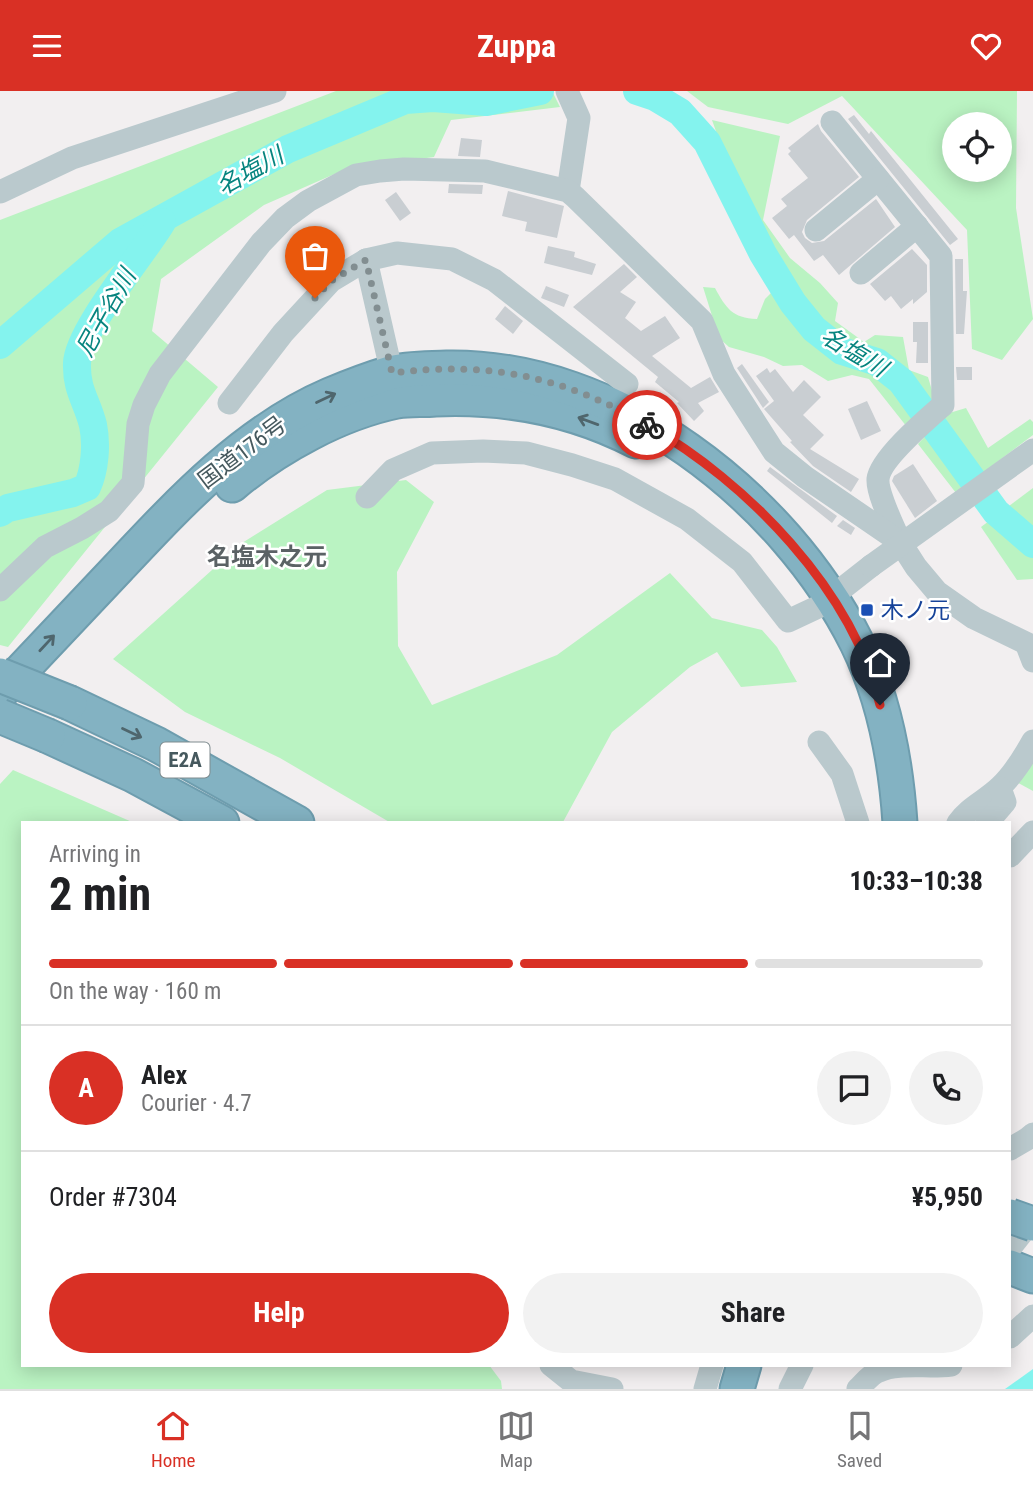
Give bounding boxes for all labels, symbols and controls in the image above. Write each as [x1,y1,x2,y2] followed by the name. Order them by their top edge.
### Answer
[28,27,66,65] icon: menu
[477,27,556,65] text: Zuppa
[967,27,1005,65] icon: heart
[942,112,1012,182] map controls
[942,112,1012,182] button: locate
[212,140,291,201] water label: 名塩川
[285,226,345,298] pin
[296,237,334,275] icon: bag
[70,262,143,362] water label: 尼子谷川
[816,321,895,384] water label: 名塩川
[315,390,336,404] one-way arrow
[612,390,682,460] courier
[628,406,666,444] icon: bike
[193,411,292,494] street label: 国道176号
[578,414,600,426] one-way arrow
[207,543,327,571] district label: 名塩木之元
[881,597,950,624] place label: 木ノ元
[859,602,875,618] marker: 木ノ元
[850,633,910,705] pin
[38,635,55,652] one-way arrow
[861,644,899,682] icon: home
[121,726,142,740] one-way arrow
[160,743,210,777] road number: E2A
[49,841,141,868] text: Arriving in
[849,866,983,896] text: 10:33–10:38
[49,867,151,921] text: 2 min
[49,978,221,1005] text: On the way · 160 m
[817,1051,891,1125] button: chat
[909,1051,983,1125] button: phone
[141,1060,187,1090] text: Alex
[78,1073,94,1103] text: A
[141,1090,252,1117] text: Courier · 4.7
[49,1182,177,1212] text: Order #7304
[912,1182,983,1212] text: ¥5,950
[49,1273,509,1353] button: Help
[523,1273,983,1353] button: Share
[151,1407,195,1472] tab: Home
[497,1407,535,1472] tab: Map
[837,1407,882,1472] tab: Saved

